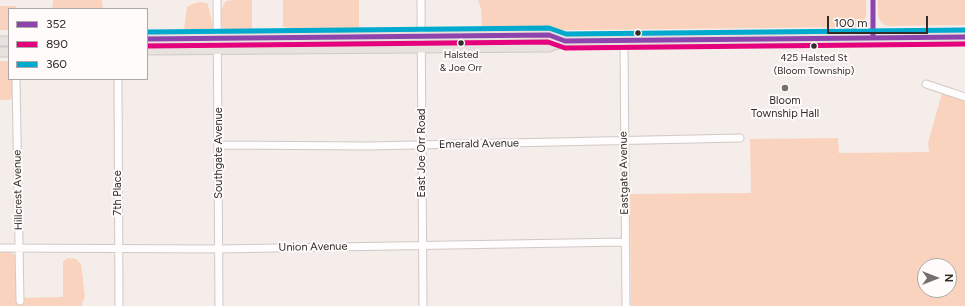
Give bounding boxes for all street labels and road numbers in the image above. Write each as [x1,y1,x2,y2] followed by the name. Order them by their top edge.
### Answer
[212,107,226,199] street label: Southgate Avenue
[415,109,429,197] street label: East Joe Orr Road
[617,131,631,215] street label: Eastgate Avenue
[439,137,519,151] street label: Emerald Avenue
[11,150,25,230] street label: Hillcrest Avenue
[111,170,125,216] street label: 7th Place
[278,240,348,254] street label: Union Avenue

